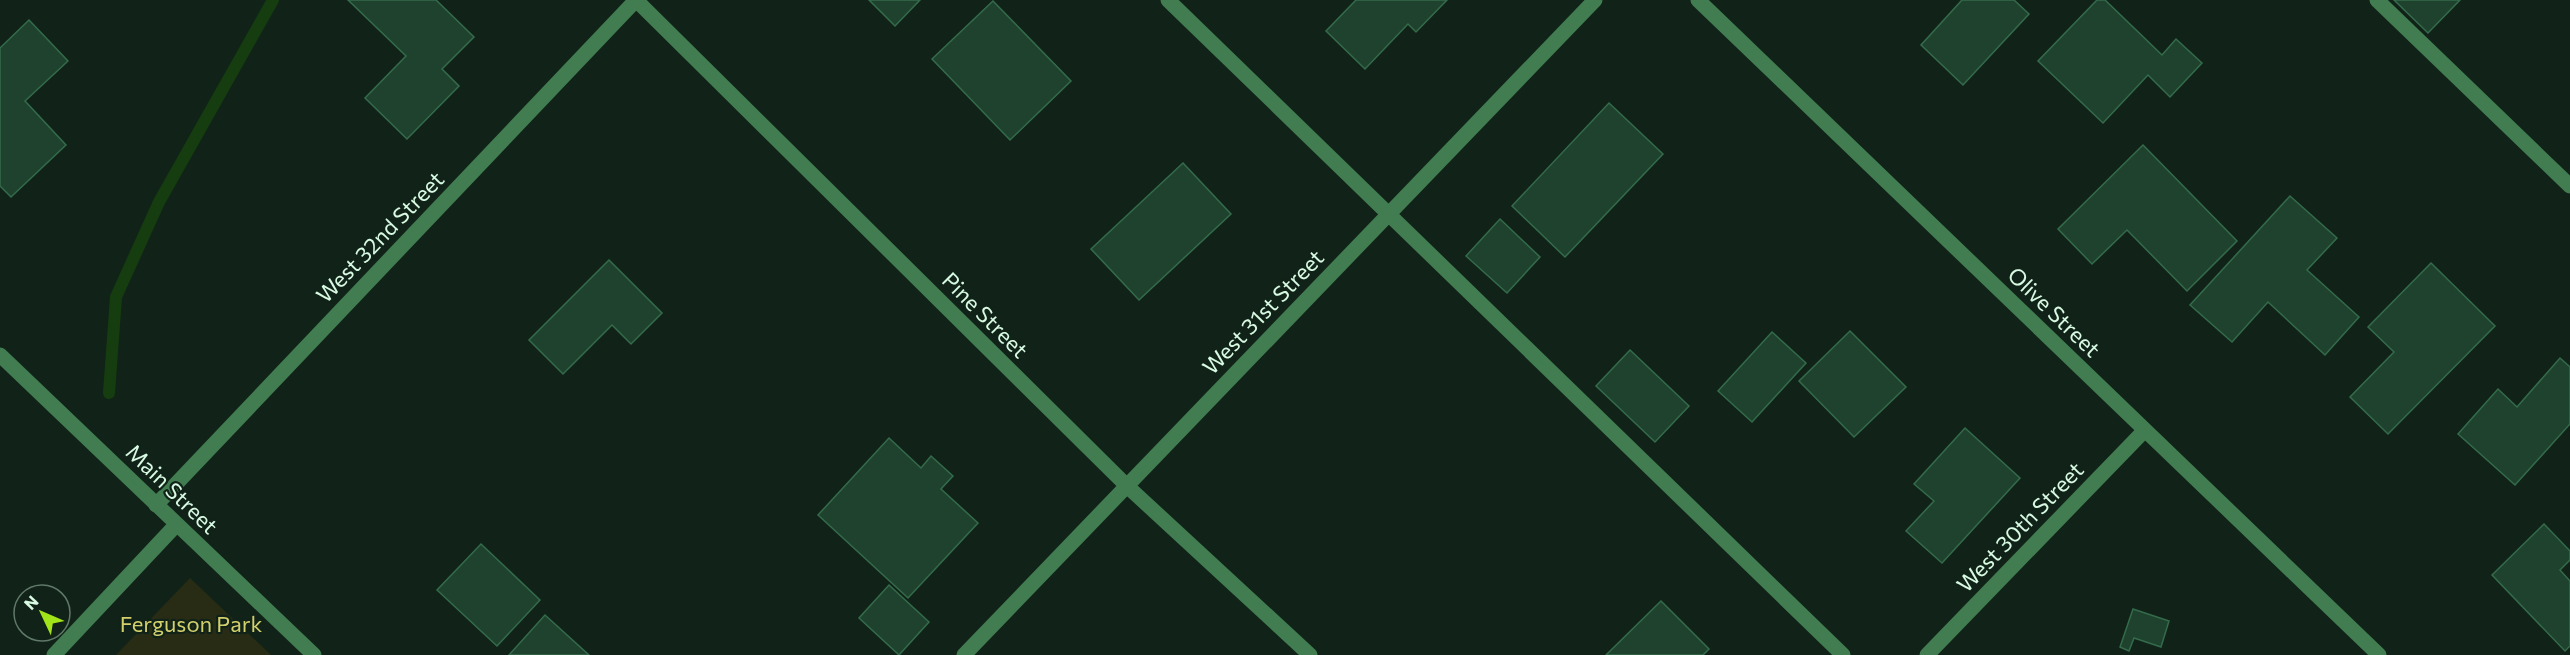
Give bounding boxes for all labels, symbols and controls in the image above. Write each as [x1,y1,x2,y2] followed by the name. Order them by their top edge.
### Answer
[310,165,449,308] street label: West 32nd Street
[1196,244,1329,380] street label: West 31st Street
[2002,261,2106,362] street label: Olive Street
[937,266,1034,363] street label: Pine Street
[121,438,224,539] street label: Main Street
[1951,456,2089,597] street label: West 30th Street
[12,583,72,643] north arrow
[20,591,42,613] text: N
[120,610,262,637] park label: Ferguson Park

